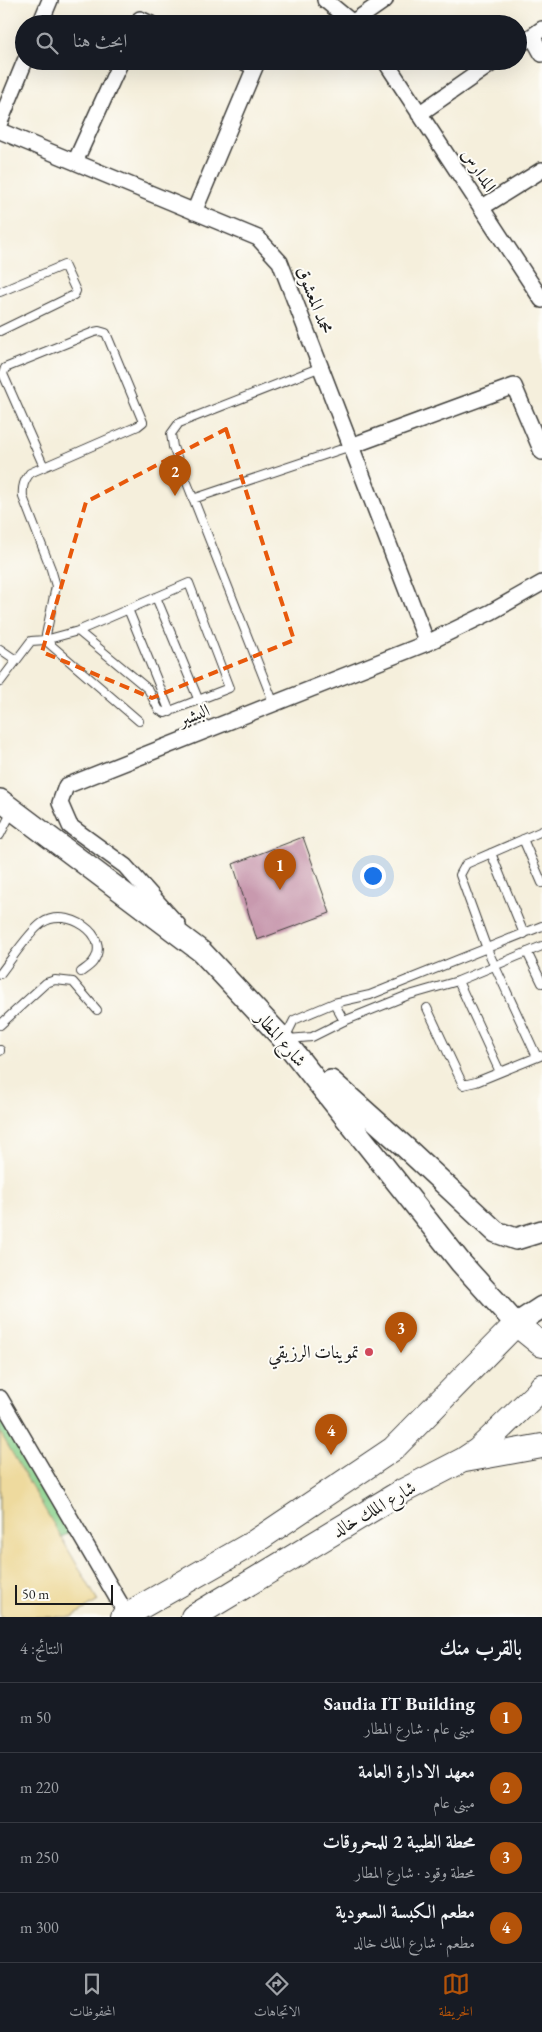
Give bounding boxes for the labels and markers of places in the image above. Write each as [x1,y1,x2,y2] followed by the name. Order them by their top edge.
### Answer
[159,455,191,496] pin: 2
[264,849,296,890] pin: 1
[385,1312,417,1353] pin: 3
[269,1340,359,1370] place label: تموينات الرزيقي
[363,1346,375,1358] marker: تموينات الرزيقي
[315,1414,347,1455] pin: 4

